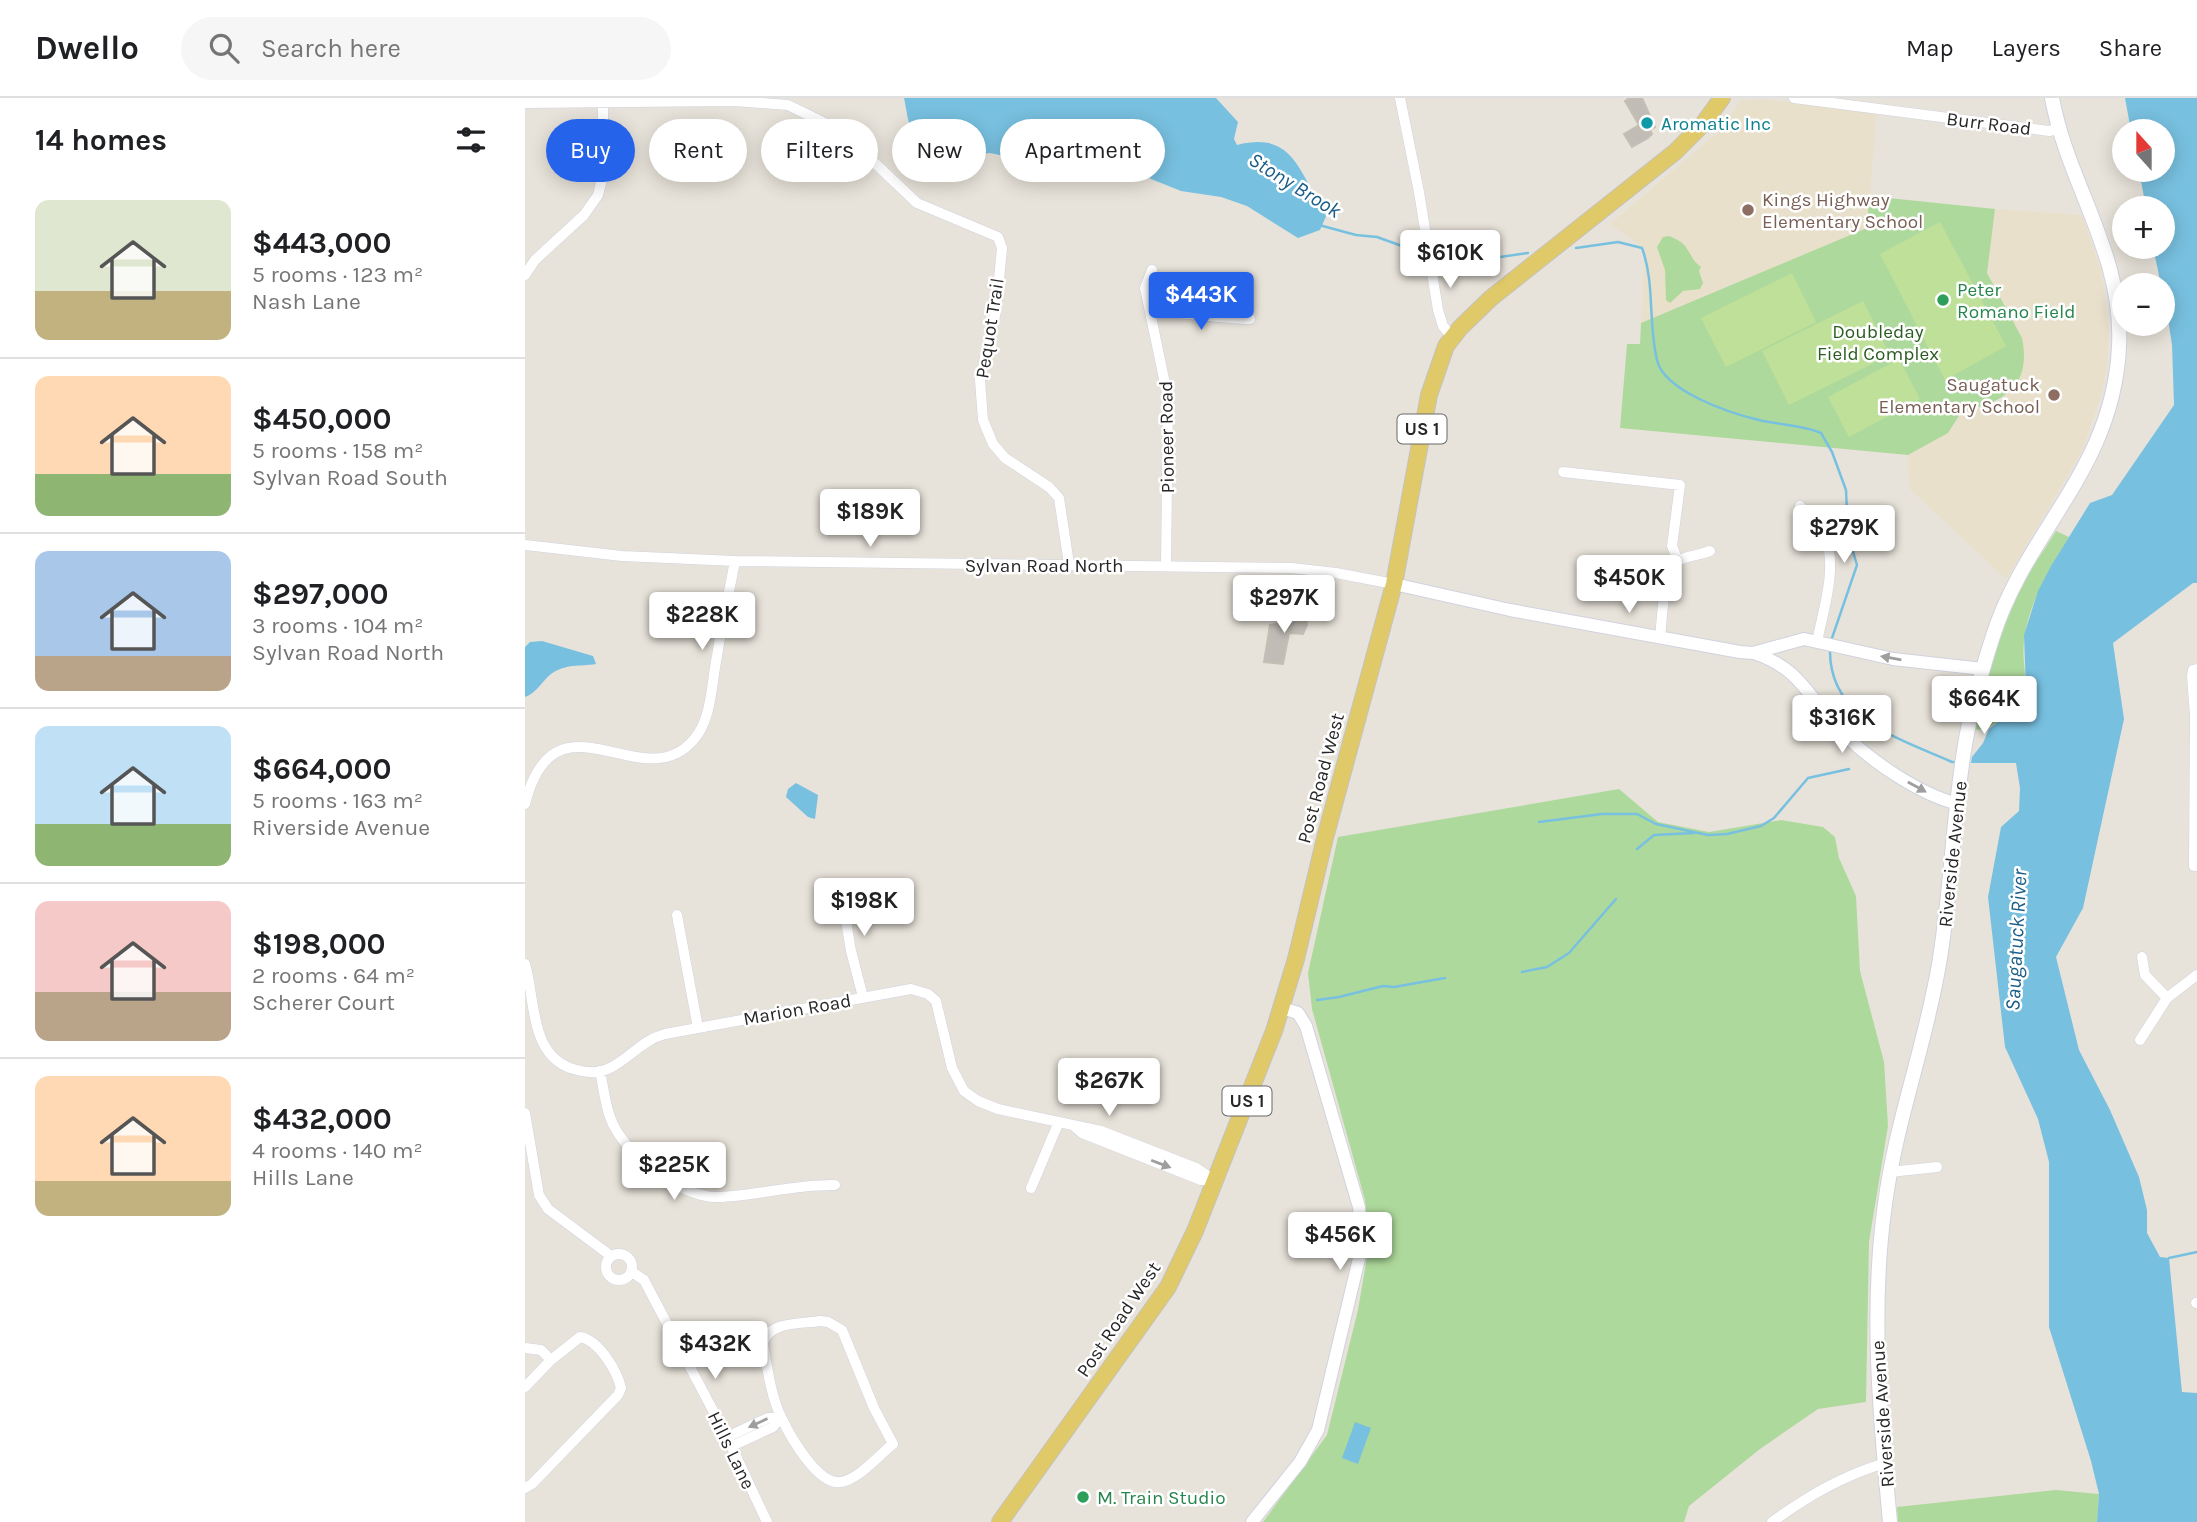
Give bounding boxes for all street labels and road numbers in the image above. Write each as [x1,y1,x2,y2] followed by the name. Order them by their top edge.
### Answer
[1945,108,2033,140] street label: Burr Road
[971,276,1009,380] street label: Pequot Trail
[1155,380,1179,494] street label: Pioneer Road
[1397,414,1447,444] road number: US 1
[965,555,1123,577] street label: Sylvan Road North
[1293,711,1349,846] street label: Post Road West
[1934,780,1972,928] street label: Riverside Avenue
[741,990,853,1030] street label: Marion Road
[1223,1086,1271,1116] road number: US 1
[1072,1258,1165,1381] street label: Post Road West
[1867,1340,1899,1488] street label: Riverside Avenue
[703,1408,759,1493] street label: Hills Lane

